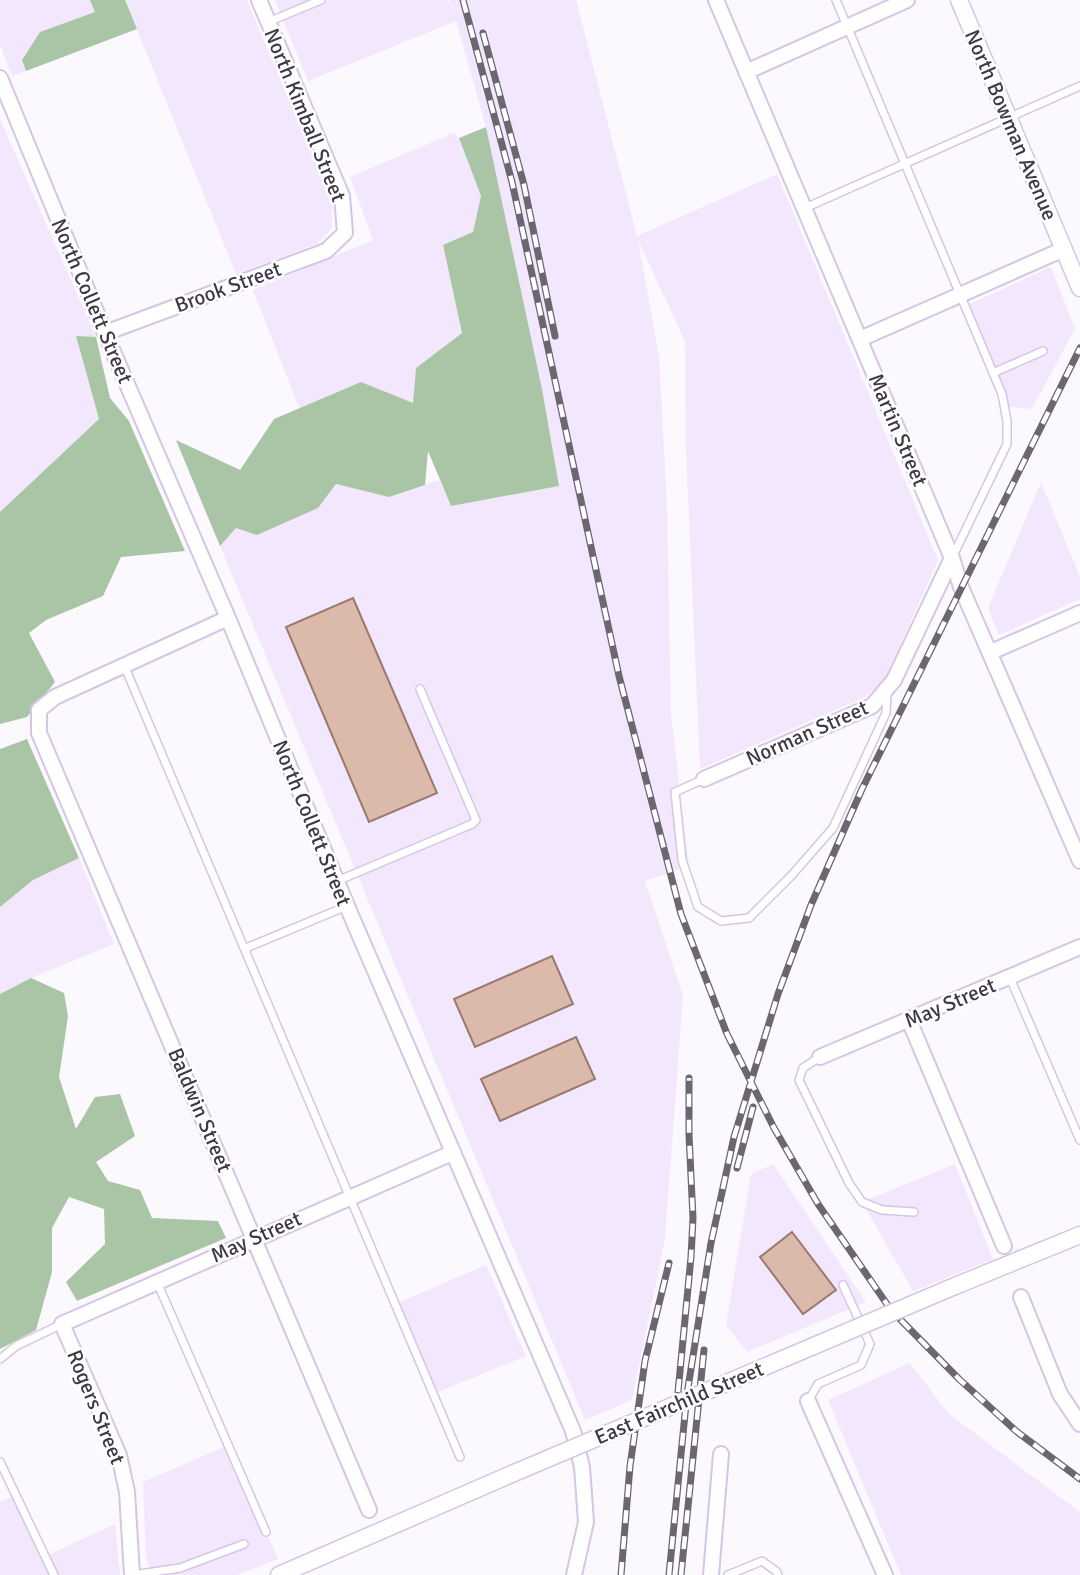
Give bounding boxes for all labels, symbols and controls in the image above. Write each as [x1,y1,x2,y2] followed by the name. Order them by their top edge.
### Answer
[258,24,352,206] street label: North Kimball Street
[959,26,1063,224] street label: North Bowman Avenue
[46,215,138,387] street label: North Collett Street
[171,256,285,318] street label: Brook Street
[863,370,933,490] street label: Martin Street
[742,694,872,772] street label: Norman Street
[267,736,357,910] street label: North Collett Street
[901,972,999,1034] street label: May Street
[162,1044,238,1176] street label: Baldwin Street
[207,1205,305,1269] street label: May Street
[61,1346,131,1468] street label: Rogers Street
[591,1356,767,1450] street label: East Fairchild Street

